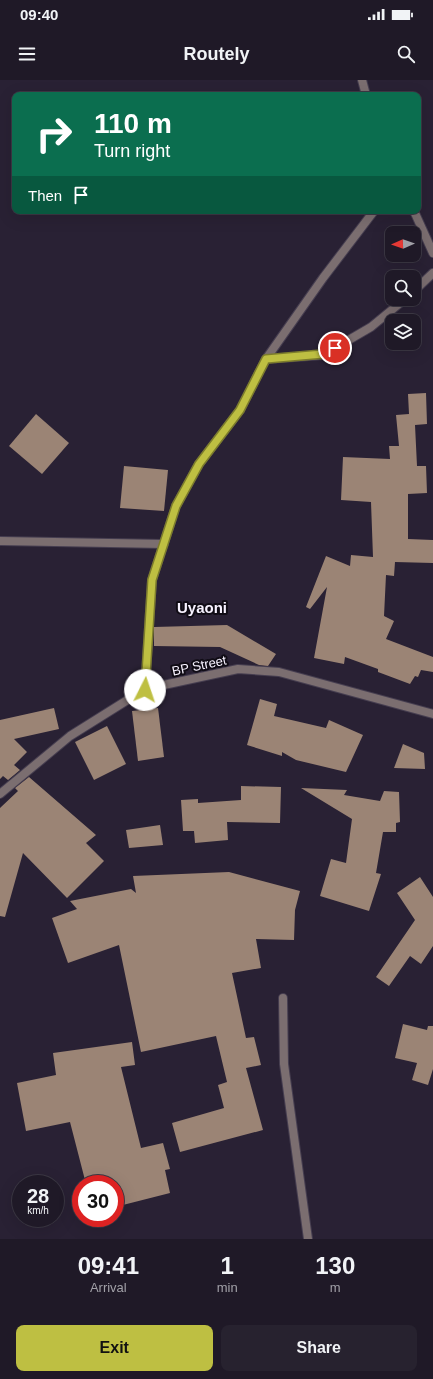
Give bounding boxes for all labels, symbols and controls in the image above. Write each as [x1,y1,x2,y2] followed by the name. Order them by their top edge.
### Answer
[20,6,58,23] text: 09:40
[16,43,38,65] icon: menu
[395,43,417,65] icon: search
[183,44,250,64] text: Routely
[28,108,80,160] icon: right
[94,108,172,139] text: 110 m
[94,141,170,161] text: Turn right
[70,184,92,206] icon: arrive
[28,187,62,204] text: Then
[385,226,421,262] north arrow
[385,226,421,350] map controls
[385,270,421,306] button: search
[385,314,421,350] button: layers
[318,331,352,365] pin
[324,337,346,359] icon: arrive
[177,599,227,616] district label: Uyaoni
[170,652,228,679] street label: BP Street
[124,669,166,711] position arrow
[72,1175,124,1227] speed limit sign: 30
[27,1185,49,1207] text: 28
[27,1205,49,1216] text: km/h
[78,1252,139,1279] text: 09:41
[220,1252,234,1279] text: 1
[315,1252,355,1279] text: 130
[90,1280,127,1295] text: Arrival
[217,1280,238,1295] text: min
[330,1280,341,1295] text: m
[16,1325,213,1371] button: Exit
[221,1325,417,1371] button: Share

